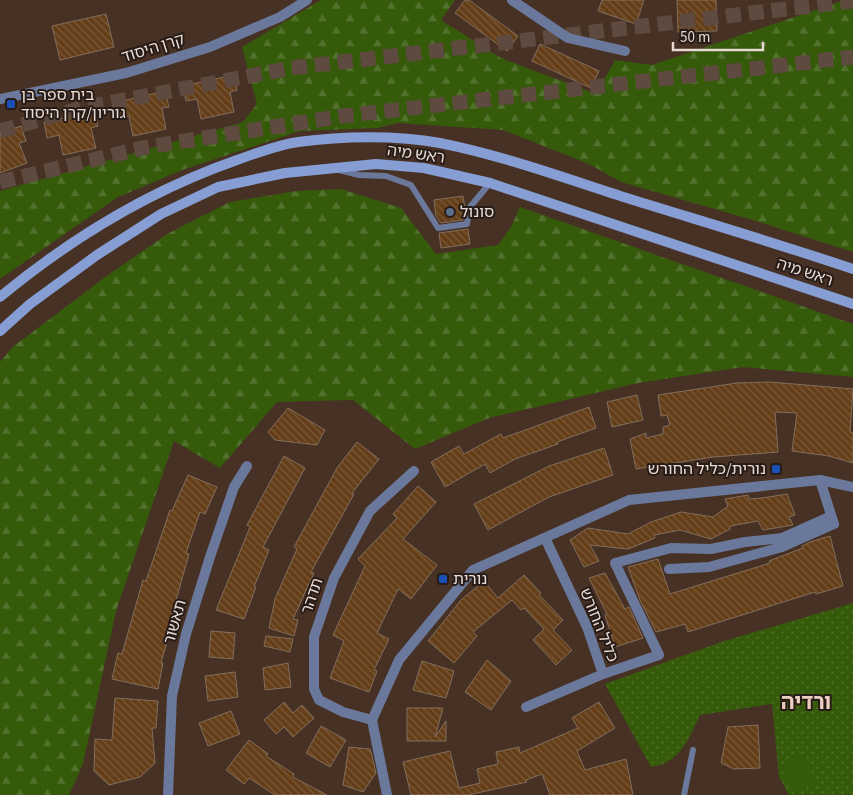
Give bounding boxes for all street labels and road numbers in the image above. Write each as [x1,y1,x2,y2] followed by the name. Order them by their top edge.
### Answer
[119,28,187,68] street label: קרן היסוד
[386,139,446,169] street label: ראש מיה
[774,253,836,291] street label: ראש מיה
[296,575,328,617] street label: תדהר
[574,585,624,665] street label: כליל החורש
[158,597,192,647] street label: תאשור

